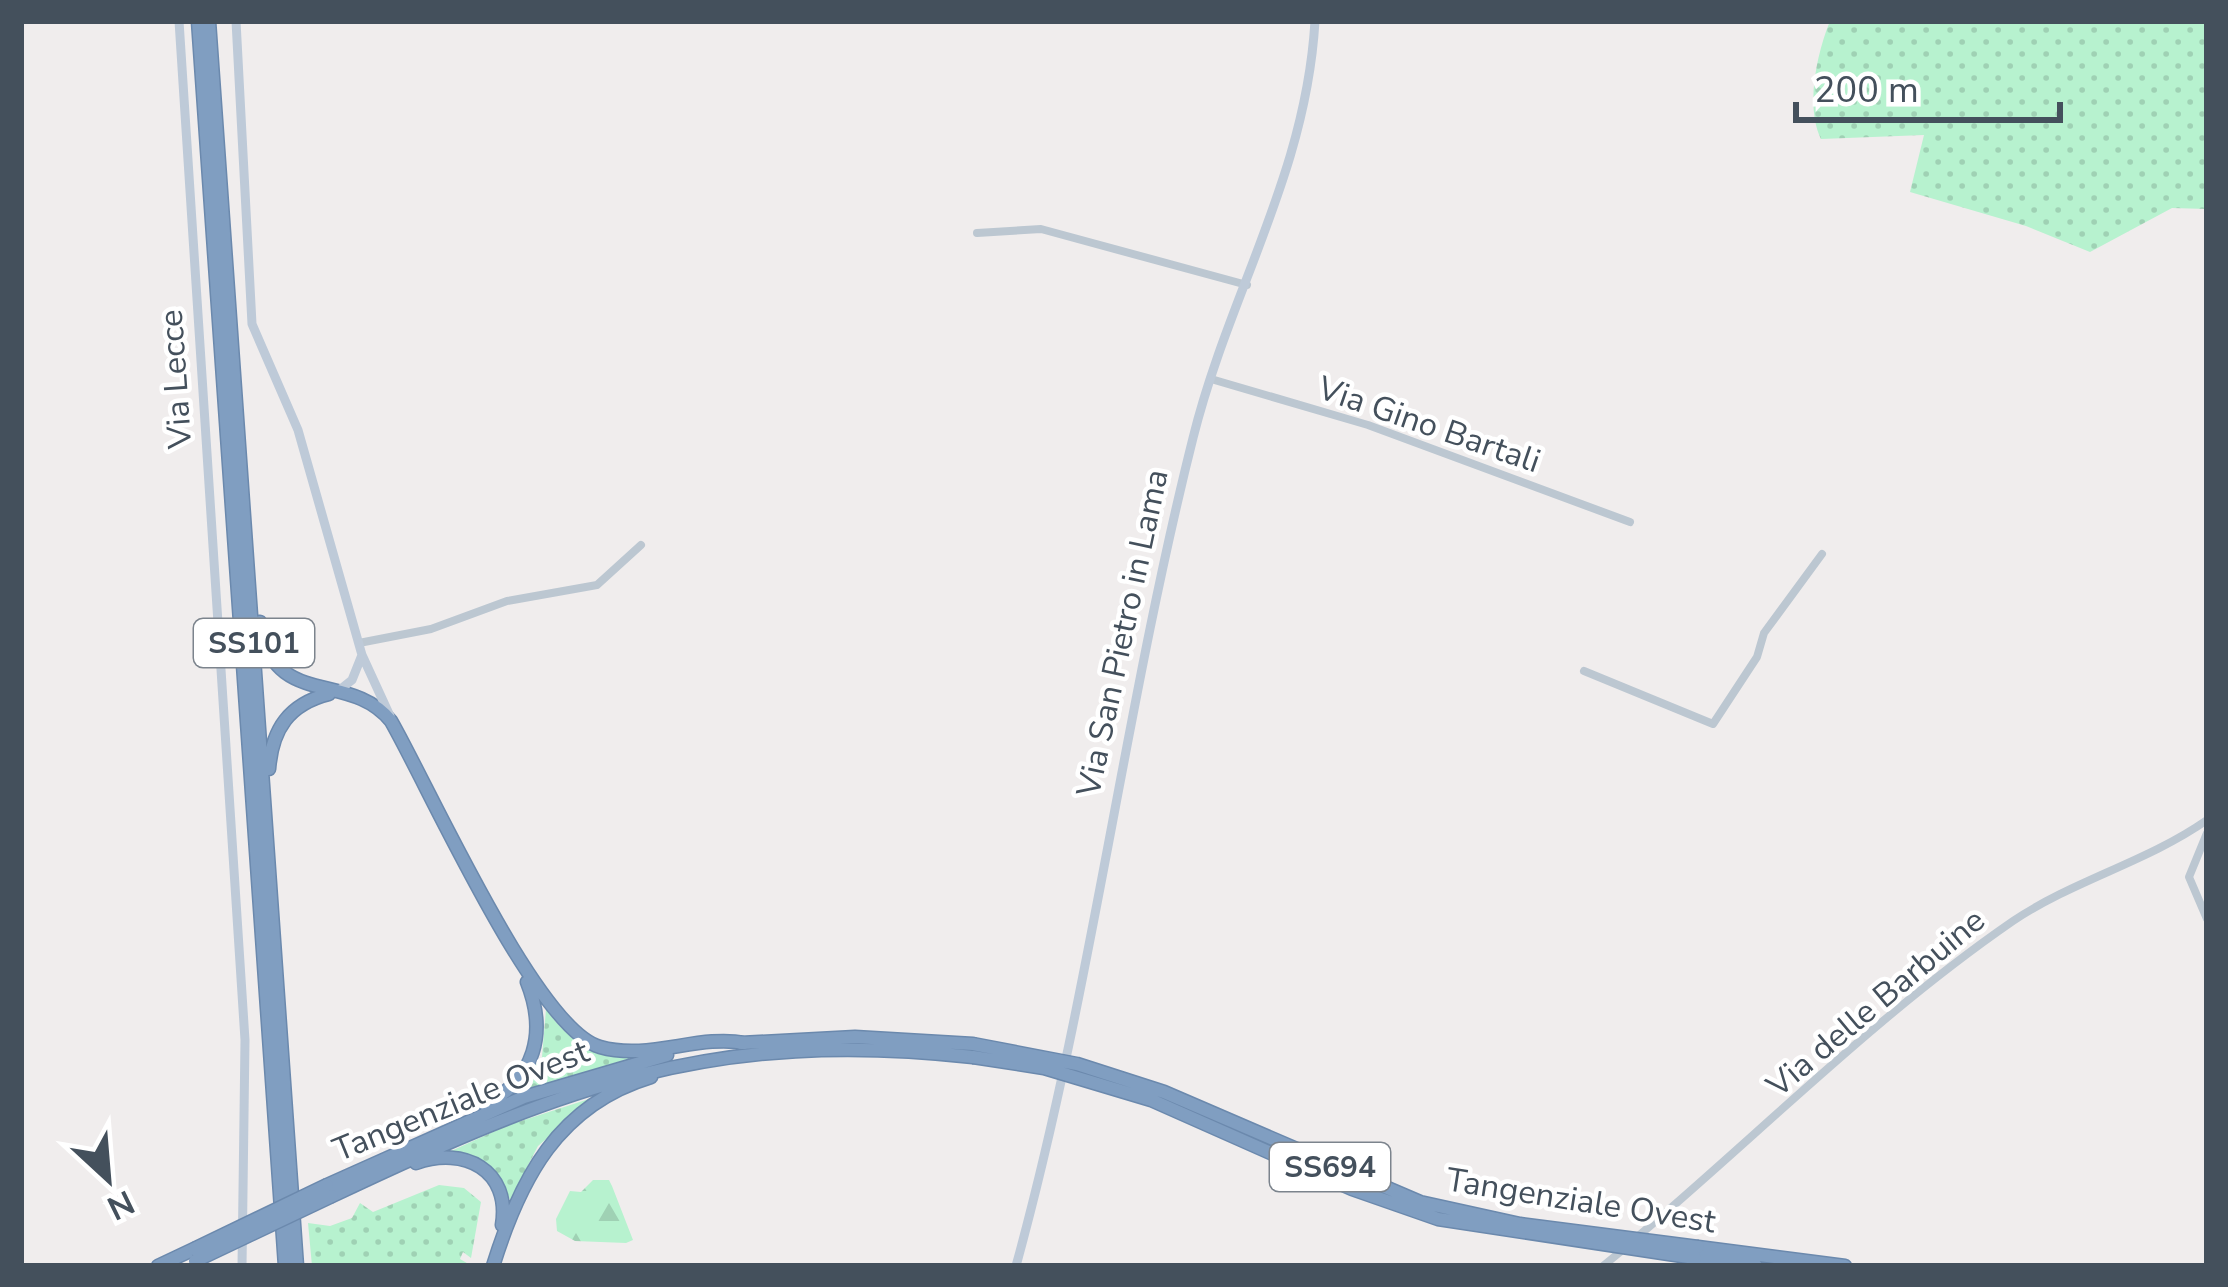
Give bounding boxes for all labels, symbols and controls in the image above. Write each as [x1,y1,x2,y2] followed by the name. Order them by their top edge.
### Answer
[1796,48,2060,122] scale bar
[1814,66,1919,115] text: 200 m
[149,308,203,451] street label: Via Lecce
[1311,366,1546,484] street label: Via Gino Bartali
[1066,465,1180,802] street label: Via San Pietro in Lama
[194,619,314,667] road number: SS101
[1757,898,1995,1108] street label: Via delle Barbuine
[326,1029,596,1173] street label: Tangenziale Ovest
[48,1119,168,1239] north arrow
[1270,1143,1390,1191] road number: SS694
[1443,1157,1719,1245] street label: Tangenziale Ovest
[100,1179,141,1230] text: N

